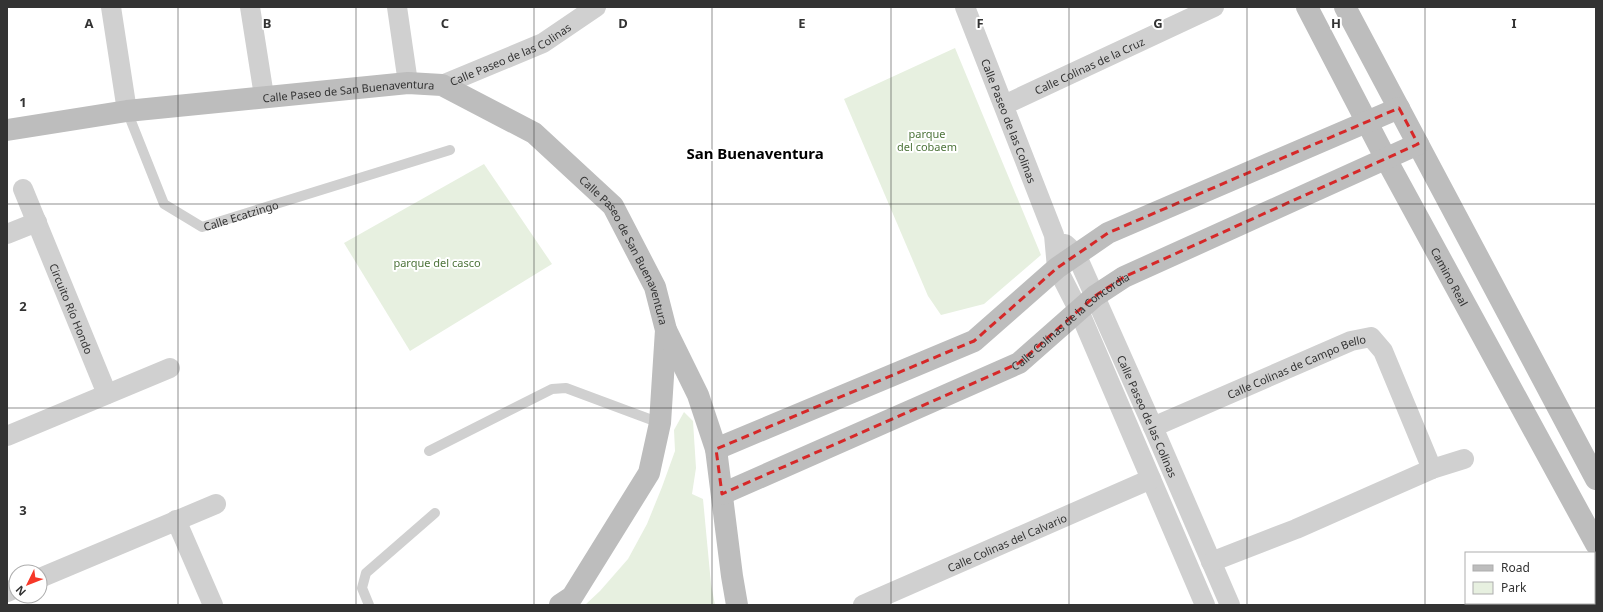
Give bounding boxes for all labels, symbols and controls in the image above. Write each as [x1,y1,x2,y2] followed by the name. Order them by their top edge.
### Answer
[85,14,94,32] text: A
[263,14,271,32] text: B
[441,14,449,32] text: C
[618,14,628,32] text: D
[798,14,806,32] text: E
[976,14,984,32] text: F
[1153,14,1163,32] text: G
[1331,14,1341,32] text: H
[1511,14,1517,32] text: I
[447,19,574,89] street label: Calle Paseo de las Colinas
[1032,33,1147,97] street label: Calle Colinas de la Cruz
[978,56,1040,185] street label: Calle Paseo de las Colinas
[262,75,435,105] street label: Calle Paseo de San Buenaventura
[19,93,27,111] text: 1
[897,126,957,154] park label: parque del cobaem
[686,143,824,163] district label: San Buenaventura
[577,172,672,326] street label: Calle Paseo de San Buenaventura
[201,196,280,234] street label: Calle Ecatzingo
[1428,244,1472,308] street label: Camino Real
[393,255,481,270] park label: parque del casco
[47,261,97,356] street label: Circuito Río Hondo
[1009,268,1131,373] street label: Calle Colinas de la Concordia
[19,297,27,315] text: 2
[1224,331,1367,402] street label: Calle Colinas de Campo Bello
[1114,352,1181,479] street label: Calle Paseo de las Colinas
[19,501,27,519] text: 3
[945,509,1069,575] street label: Calle Colinas del Calvario
[1465,552,1595,604] legend
[1501,559,1530,576] text: Road
[8,564,48,604] north arrow
[1501,579,1527,596] text: Park
[12,583,29,600] text: N

